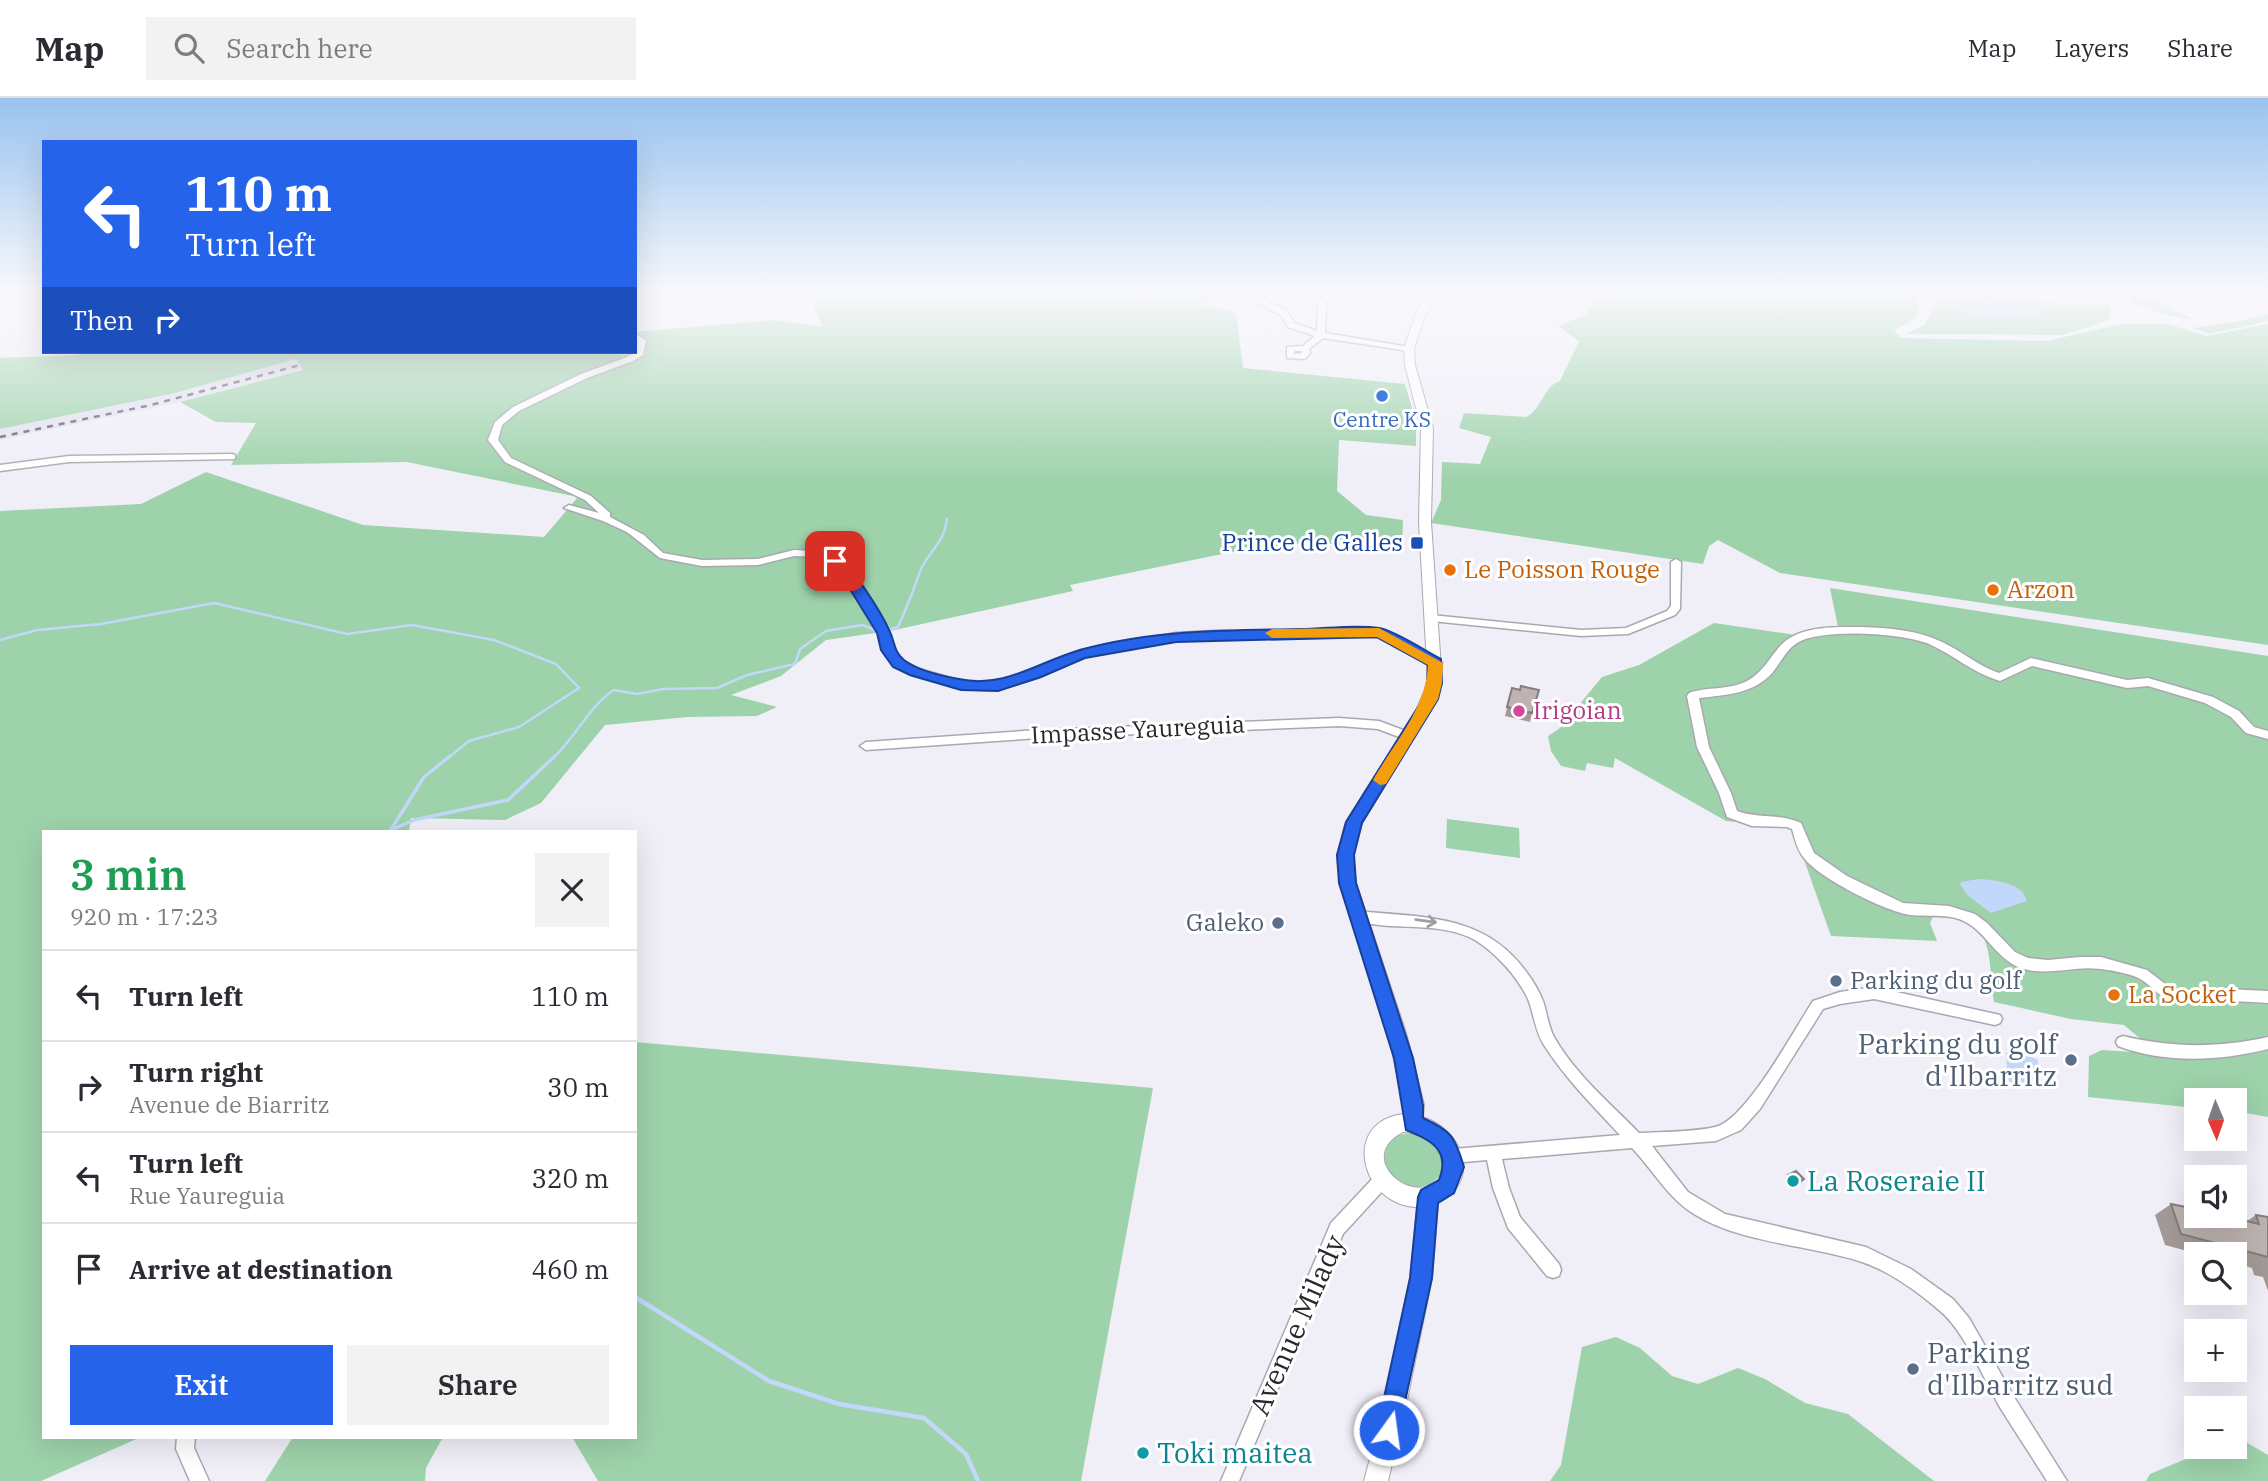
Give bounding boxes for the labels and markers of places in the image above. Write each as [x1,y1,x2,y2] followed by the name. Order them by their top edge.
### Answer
[1374,388,1390,404] marker: Centre KS
[1333,405,1431,433] place label: Centre KS
[1221,526,1403,558] place label: Prince de Galles
[805,531,865,591] pin
[1409,535,1425,551] marker: Prince de Galles
[1464,553,1660,585] place label: Le Poisson Rouge
[1442,562,1458,578] marker: Le Poisson Rouge
[2007,573,2075,605] place label: Arzon
[1985,582,2001,598] marker: Arzon
[1533,694,1622,726] place label: Irigoian
[1511,703,1527,719] marker: Irigoian
[1186,906,1264,938] place label: Galeko
[1270,915,1286,931] marker: Galeko
[1850,964,2023,996] place label: Parking du golf
[1828,973,1844,989] marker: Parking du golf
[2128,978,2236,1010] place label: La Socket
[2106,987,2122,1003] marker: La Socket
[1858,1025,2059,1094] place label: Parking du golf d'Ilbarritz
[2063,1052,2079,1068] marker: Parking du golf d'Ilbarritz
[1807,1162,1986,1199] place label: La Roseraie II
[1785,1173,1801,1189] marker: La Roseraie II
[1927,1334,2113,1403] place label: Parking d'Ilbarritz sud
[1905,1361,1921,1377] marker: Parking d'Ilbarritz sud
[1157,1434,1313,1471] place label: Toki maitea
[1135,1445,1151,1461] marker: Toki maitea

